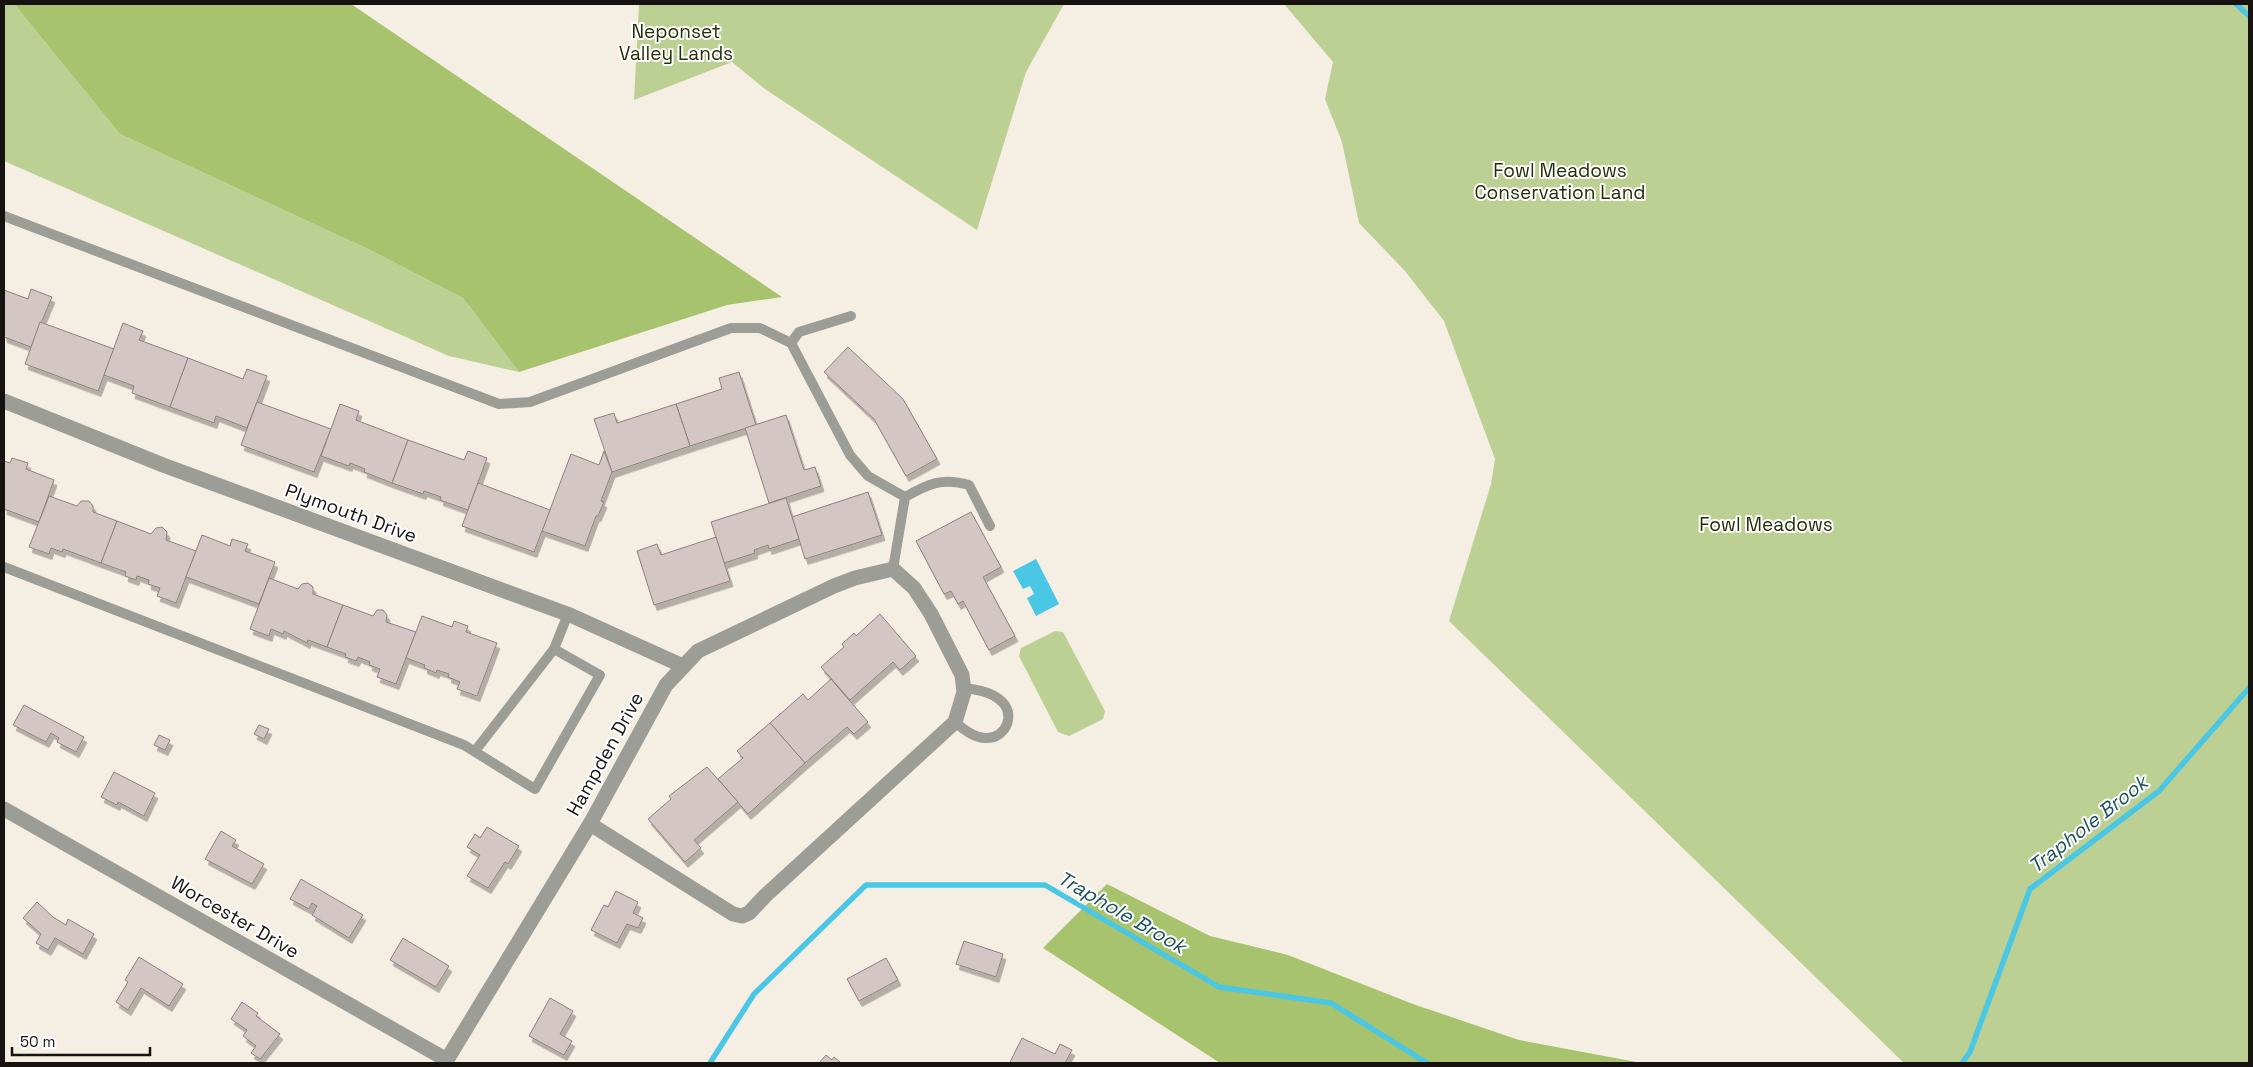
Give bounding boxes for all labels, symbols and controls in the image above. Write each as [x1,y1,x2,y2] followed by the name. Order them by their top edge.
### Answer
[619,19,733,66] park label: Neponset Valley Lands
[1474,158,1646,205] park label: Fowl Meadows Conservation Land
[282,478,420,548] street label: Plymouth Drive
[1699,512,1833,537] park label: Fowl Meadows
[561,688,649,820] street label: Hampden Drive
[2023,768,2155,879] water label: Traphole Brook
[1053,865,1193,960] water label: Traphole Brook
[166,870,304,964] street label: Worcester Drive
[12,1024,150,1056] scale bar
[20,1032,55,1051] text: 50 m

